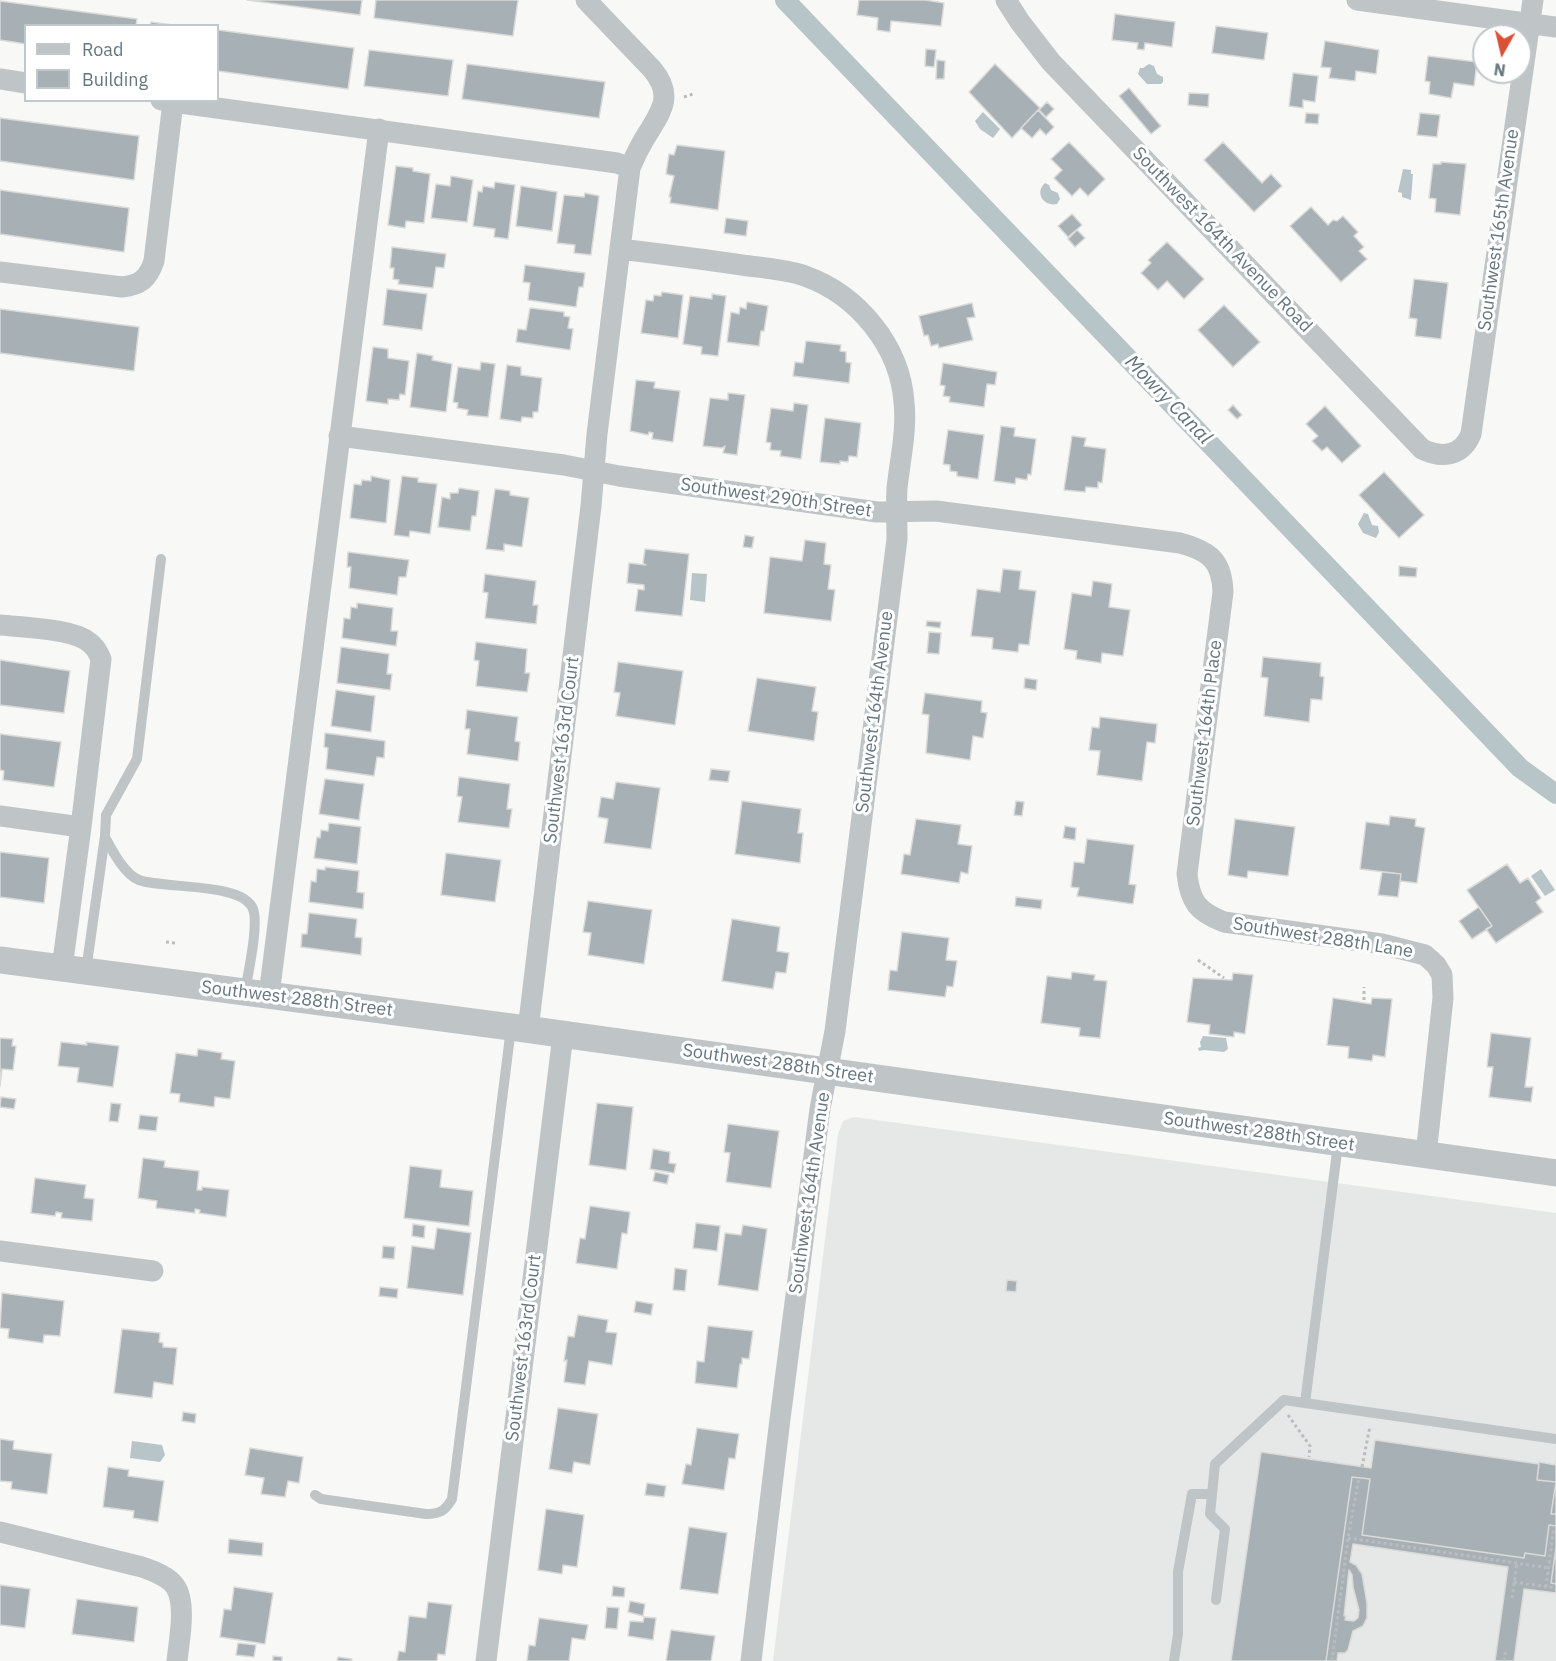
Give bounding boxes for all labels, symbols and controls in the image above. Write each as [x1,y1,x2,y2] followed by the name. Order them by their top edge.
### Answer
[24,24,219,102] legend
[1472,24,1532,84] north arrow
[82,38,123,61] text: Road
[1493,59,1507,81] text: N
[82,68,148,91] text: Building
[1474,128,1524,332] street label: Southwest 165th Avenue
[1128,143,1316,337] street label: Southwest 164th Avenue Road
[1120,350,1216,450] water label: Mowry Canal
[679,474,873,522] street label: Southwest 290th Street
[852,610,898,814] street label: Southwest 164th Avenue
[1183,639,1227,827] street label: Southwest 164th Place
[540,655,584,845] street label: Southwest 163rd Court
[1231,913,1415,963] street label: Southwest 288th Lane
[200,977,394,1021] street label: Southwest 288th Street
[681,1040,875,1088] street label: Southwest 288th Street
[785,1091,835,1295] street label: Southwest 164th Avenue
[1162,1108,1356,1156] street label: Southwest 288th Street
[502,1253,546,1443] street label: Southwest 163rd Court

